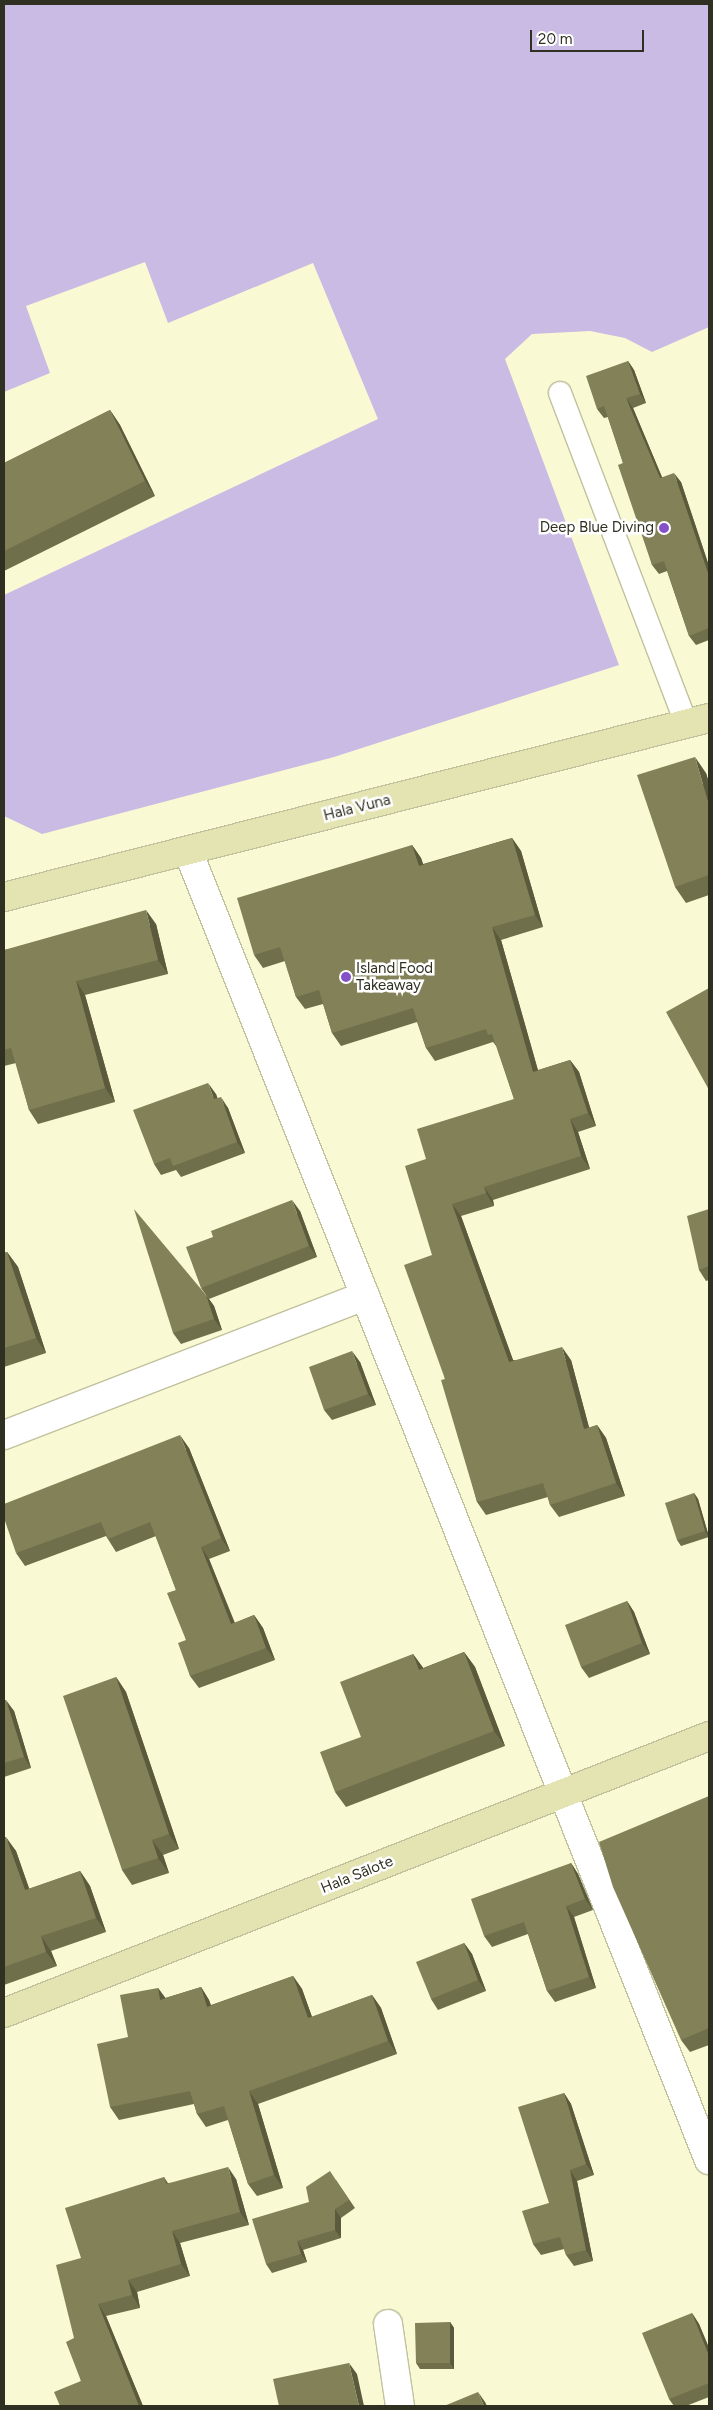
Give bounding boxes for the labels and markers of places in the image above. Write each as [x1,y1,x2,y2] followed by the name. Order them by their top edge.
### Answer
[540,519,654,537] place label: Deep Blue Diving
[658,522,670,534] marker: Deep Blue Diving
[356,959,433,994] place label: Island Food Takeaway
[340,971,352,983] marker: Island Food Takeaway

